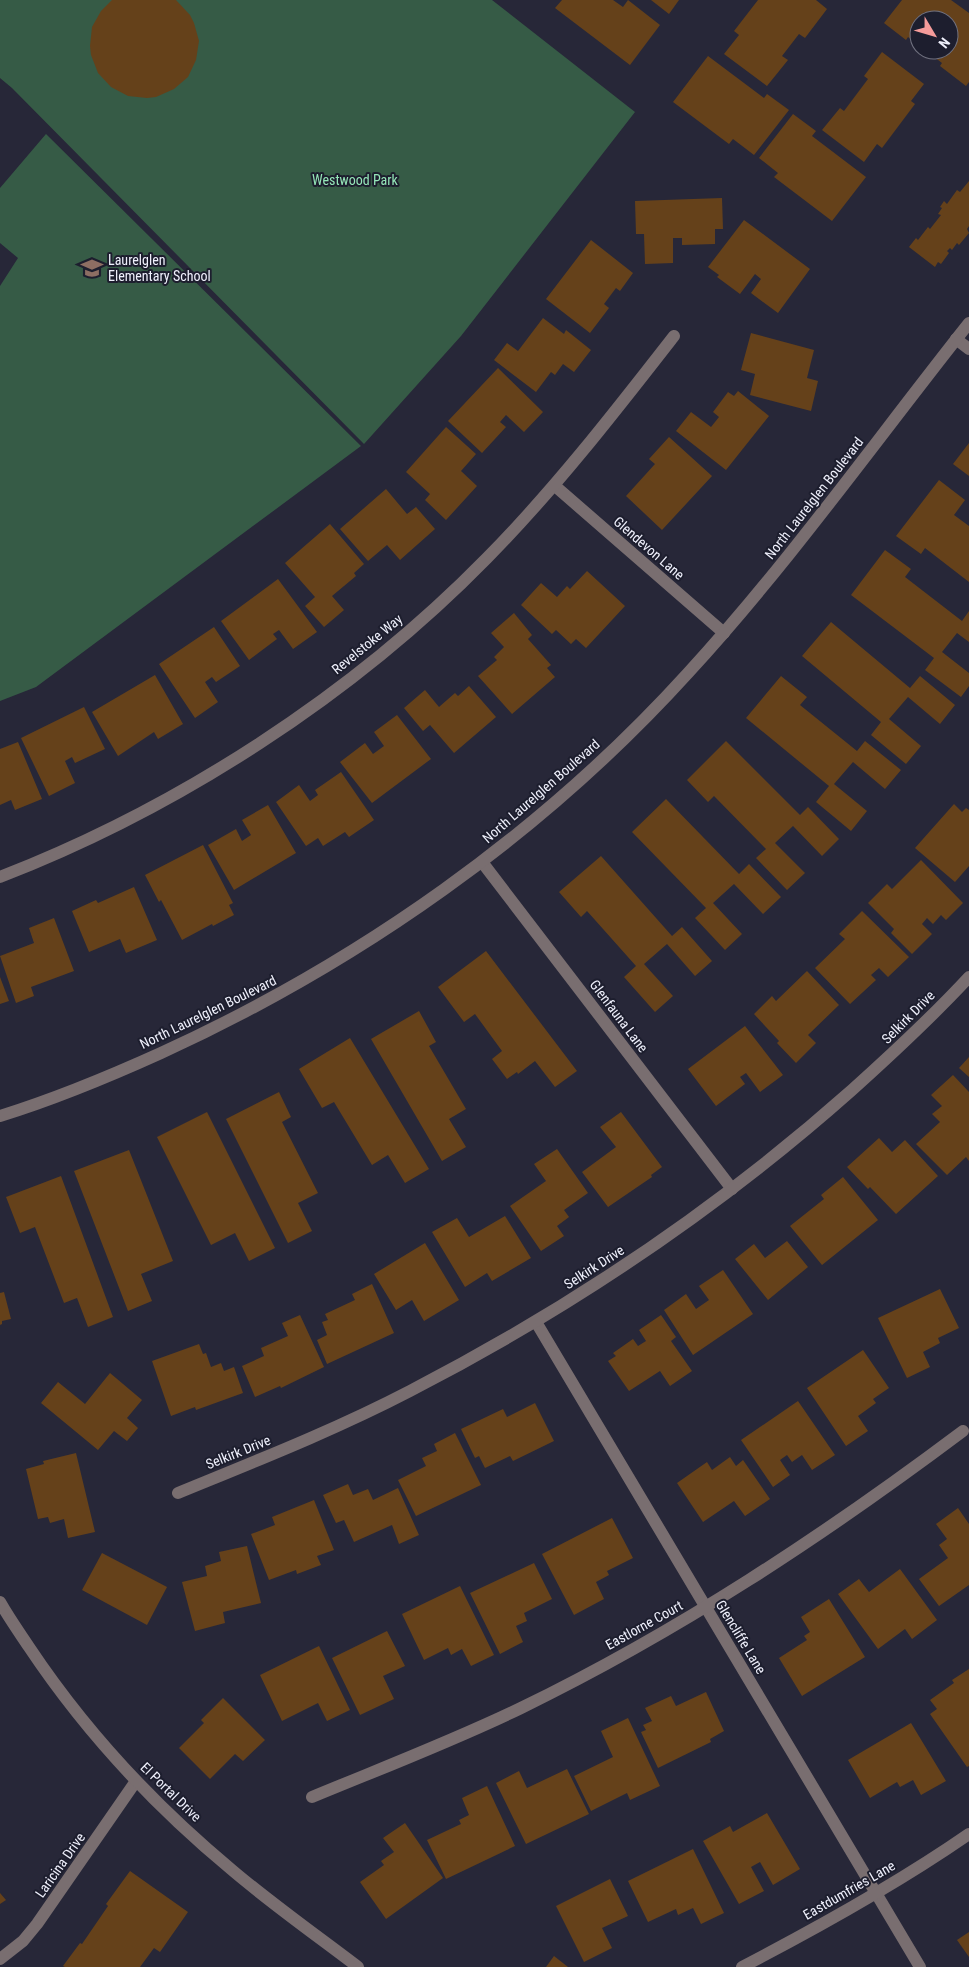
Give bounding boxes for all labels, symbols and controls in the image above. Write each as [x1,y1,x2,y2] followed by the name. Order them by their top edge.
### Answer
[909,10,959,60] north arrow
[935,35,953,51] text: N
[312,172,399,188] park label: Westwood Park
[108,252,211,284] place label: Laurelglen Elementary School
[79,255,105,281] school or university icon: Laurelglen Elementary School
[762,434,866,562] street label: North Laurelglen Boulevard
[611,513,688,583] street label: Glendevon Lane
[329,611,406,677] street label: Revelstoke Way
[479,736,603,846] street label: North Laurelglen Boulevard
[137,972,279,1052] street label: North Laurelglen Boulevard
[587,977,652,1056] street label: Glenfauna Lane
[878,987,938,1047] street label: Selkirk Drive
[561,1241,627,1292] street label: Selkirk Drive
[203,1432,273,1472] street label: Selkirk Drive
[603,1597,685,1653] street label: Eastlorne Court
[713,1597,769,1677] street label: Glencliffe Lane
[137,1759,205,1825] street label: El Portal Drive
[32,1829,88,1900] street label: Laricina Drive
[800,1857,898,1923] street label: Eastdumfries Lane

